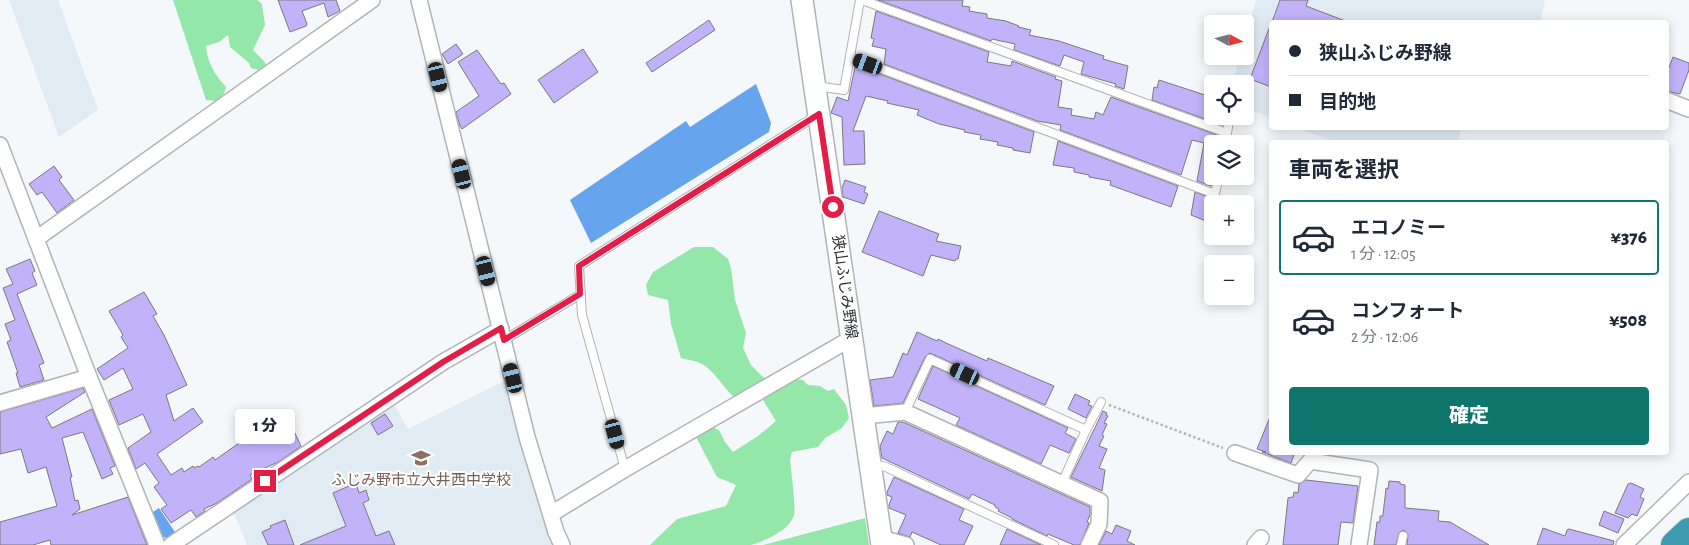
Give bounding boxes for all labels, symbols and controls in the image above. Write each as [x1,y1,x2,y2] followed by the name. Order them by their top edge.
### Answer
[1204,15,1254,65] north arrow
[1204,15,1254,305] map controls
[1319,44,1452,63] text: 狭山ふじみ野線
[851,52,884,76] car
[427,61,448,93] car
[1204,75,1254,125] button: locate
[1319,93,1376,112] text: 目的地
[1204,135,1254,185] button: layers
[451,158,472,190] car
[1289,159,1399,181] text: 車両を選択
[1204,195,1254,245] button: +
[822,196,844,218] route start
[1291,215,1336,260] icon: car
[1351,219,1446,238] text: エコノミー
[1611,228,1647,247] text: ¥376
[830,234,860,340] street label: 狭山ふじみ野線
[1351,246,1416,262] text: 1 分 · 12:05
[475,255,496,287] car
[1204,255,1254,305] button: −
[1291,298,1336,343] icon: car
[1351,302,1464,321] text: コンフォート
[1609,311,1647,330] text: ¥508
[1351,329,1418,345] text: 2 分 · 12:06
[948,361,981,387] car
[502,362,523,394] car
[1289,387,1649,445] button: 確定
[235,408,295,444] callout: 1 分
[253,418,277,434] text: 1 分
[603,418,626,450] car
[410,447,432,469] school or university icon: ふじみ野市立大井西中学校
[254,470,276,492] route end
[331,471,511,488] place label: ふじみ野市立大井西中学校

